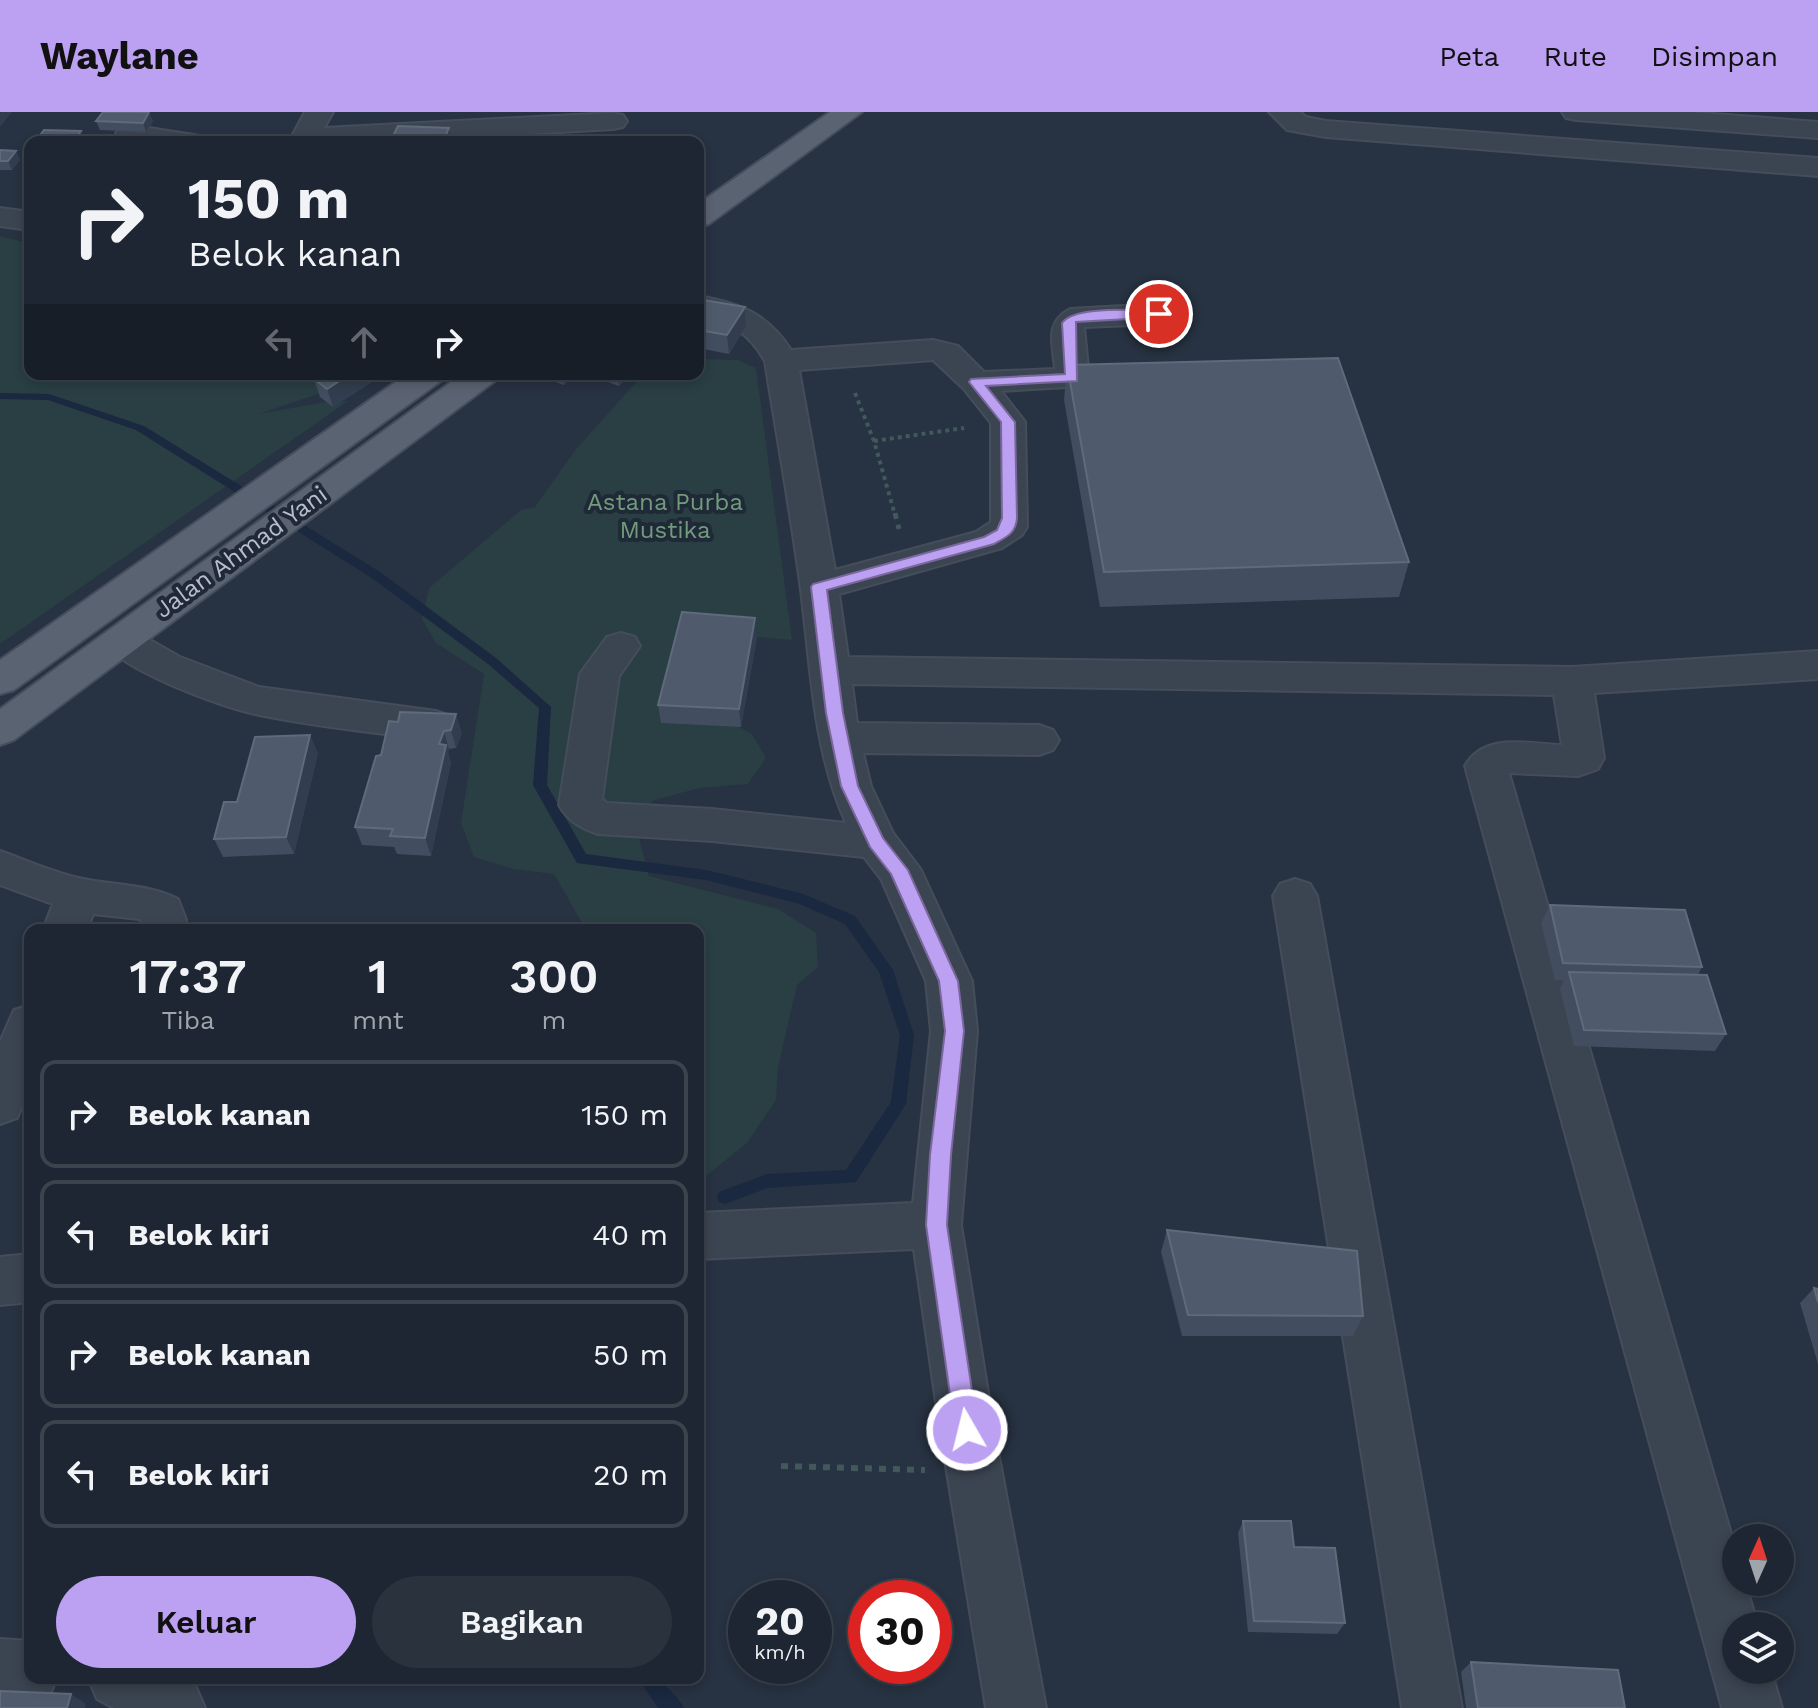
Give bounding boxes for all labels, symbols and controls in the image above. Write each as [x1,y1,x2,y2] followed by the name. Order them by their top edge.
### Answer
[40,34,199,78] text: Waylane
[1439,40,1499,73] text: Peta
[1543,40,1607,73] text: Rute
[1651,40,1778,73] text: Disimpan
[188,166,350,232] text: 150 m
[56,168,160,272] icon: right
[188,233,402,275] text: Belok kanan
[1125,280,1193,348] pin
[1137,292,1181,336] icon: arrive
[258,320,302,364] icon: left
[342,320,386,364] icon: ahead
[426,320,470,364] icon: right
[150,480,332,624] street label: Jalan Ahmad Yani
[587,488,743,544] park label: Astana Purba Mustika
[129,948,247,1005] text: 17:37
[368,948,388,1005] text: 1
[509,948,599,1005] text: 300
[161,1005,215,1035] text: Tiba
[352,1005,404,1035] text: mnt
[541,1005,566,1035] text: m
[60,1092,104,1136] icon: right
[128,1097,311,1132] text: Belok kanan
[581,1097,668,1132] text: 150 m
[60,1212,104,1256] icon: left
[128,1217,270,1252] text: Belok kiri
[592,1217,668,1252] text: 40 m
[60,1332,104,1376] icon: right
[128,1337,311,1372] text: Belok kanan
[593,1337,668,1372] text: 50 m
[925,1388,1009,1472] position arrow
[60,1452,104,1496] icon: left
[128,1457,270,1492] text: Belok kiri
[593,1457,668,1492] text: 20 m
[1722,1524,1794,1596] north arrow
[1722,1524,1794,1684] map controls
[56,1576,356,1668] button: Keluar
[372,1576,672,1668] button: Bagikan
[848,1580,952,1684] speed limit sign: 30
[755,1598,805,1645] text: 20
[1722,1612,1794,1684] button: layers
[754,1640,806,1664] text: km/h

